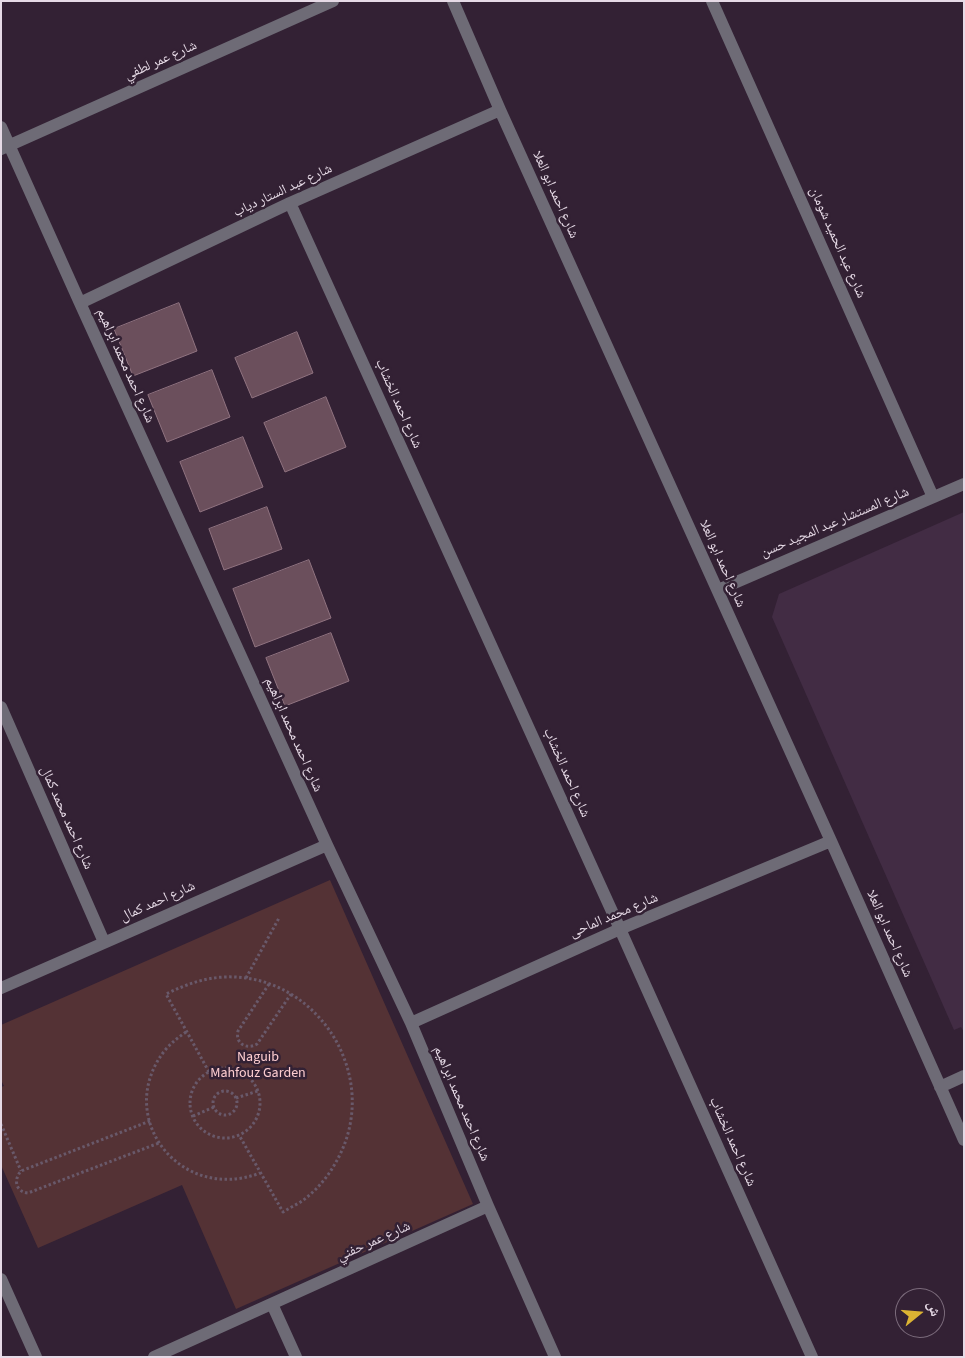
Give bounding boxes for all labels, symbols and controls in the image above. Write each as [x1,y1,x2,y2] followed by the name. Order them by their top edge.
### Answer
[122,38,200,84] street label: شارع عمر لطفي
[528,149,582,241] street label: شارع احمد ابو العلا
[231,161,335,221] street label: شارع عبد الستار دياب
[805,185,869,301] street label: شارع عبد الحميد شومان
[92,306,158,426] street label: شارع احمد محمد ابراهيم
[371,357,425,451] street label: شارع احمد الخشاب
[758,484,912,562] street label: شارع المستشار عبد المجيد حسن
[695,518,749,610] street label: شارع احمد ابو العلا
[260,675,326,795] street label: شارع احمد محمد ابراهيم
[539,726,593,820] street label: شارع احمد الخشاب
[36,764,96,872] street label: شارع احمد محمد كمال
[118,878,198,926] street label: شارع احمد كمال
[862,888,916,980] street label: شارع احمد ابو العلا
[567,890,661,942] street label: شارع محمد الماحى
[429,1044,493,1164] street label: شارع احمد محمد ابراهيم
[210,1050,306,1082] park label: Naguib Mahfouz Garden
[705,1095,759,1189] street label: شارع احمد الخشاب
[335,1218,413,1266] street label: شارع عمر حفني
[895,1288,945,1338] north arrow
[922,1299,945,1319] text: ش

